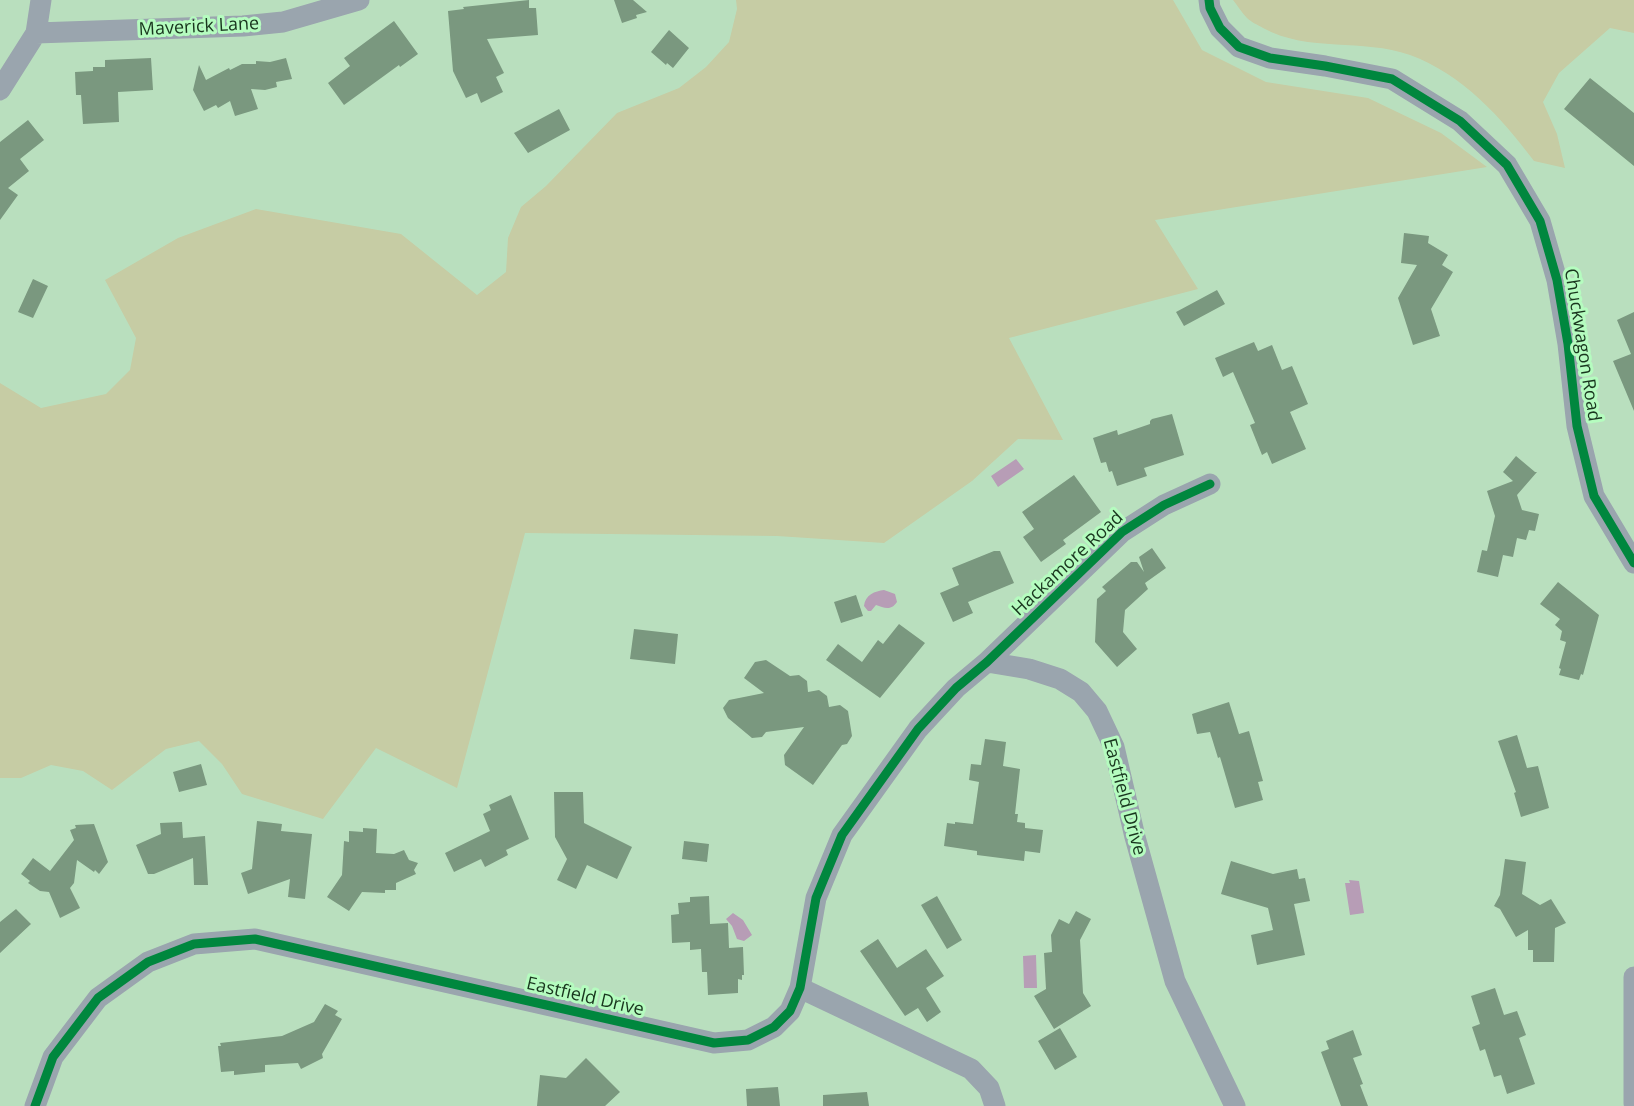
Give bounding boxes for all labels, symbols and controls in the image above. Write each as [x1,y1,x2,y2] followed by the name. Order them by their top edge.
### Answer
[138,13,260,41] street label: Maverick Lane
[1559,267,1605,423] street label: Chuckwagon Road
[1008,507,1128,621] street label: Hackamore Road
[1098,736,1150,858] street label: Eastfield Drive
[524,973,646,1021] street label: Eastfield Drive

